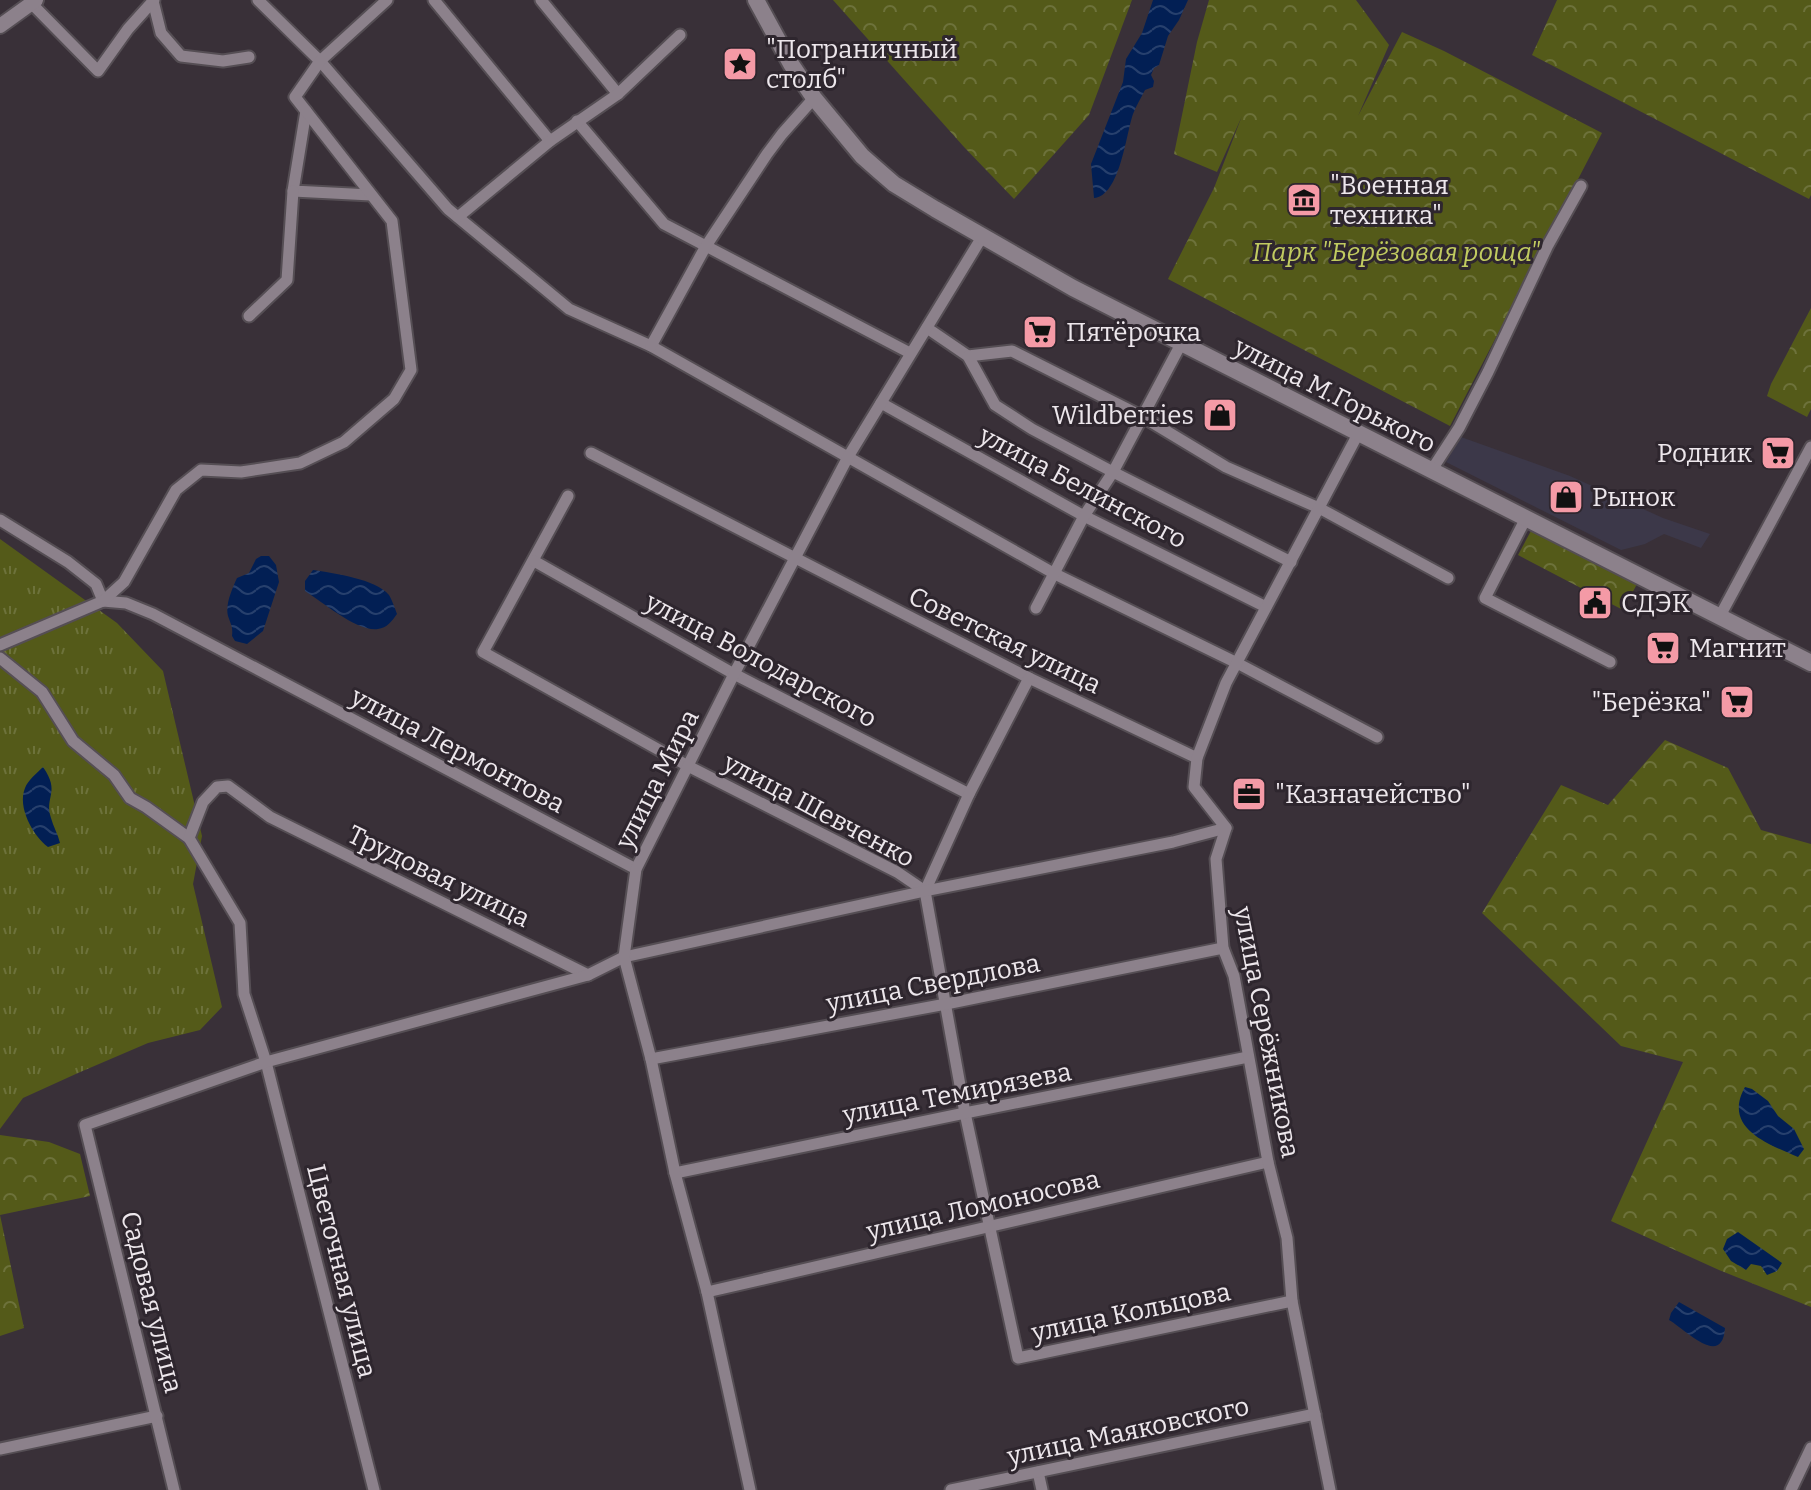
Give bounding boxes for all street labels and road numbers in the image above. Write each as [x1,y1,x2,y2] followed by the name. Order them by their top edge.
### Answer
[1228,331,1441,460] street label: улица М.Горького
[973,419,1192,555] street label: улица Белинского
[903,580,1106,701] street label: Советская улица
[639,586,882,735] street label: улица Володарского
[345,680,570,820] street label: улица Лермонтова
[609,705,706,855] street label: улица Мира
[717,747,920,874] street label: улица Шевченко
[343,819,535,934] street label: Трудовая улица
[1227,903,1306,1160] street label: улица Серёжникова
[823,948,1043,1020] street label: улица Свердлова
[839,1056,1074,1131] street label: улица Темирязева
[300,1161,383,1381] street label: Цветочная улица
[863,1164,1103,1248] street label: улица Ломоносова
[114,1208,189,1396] street label: Садовая улица
[1028,1276,1233,1349] street label: улица Кольцова
[1003,1391,1252,1472] street label: улица Маяковского

